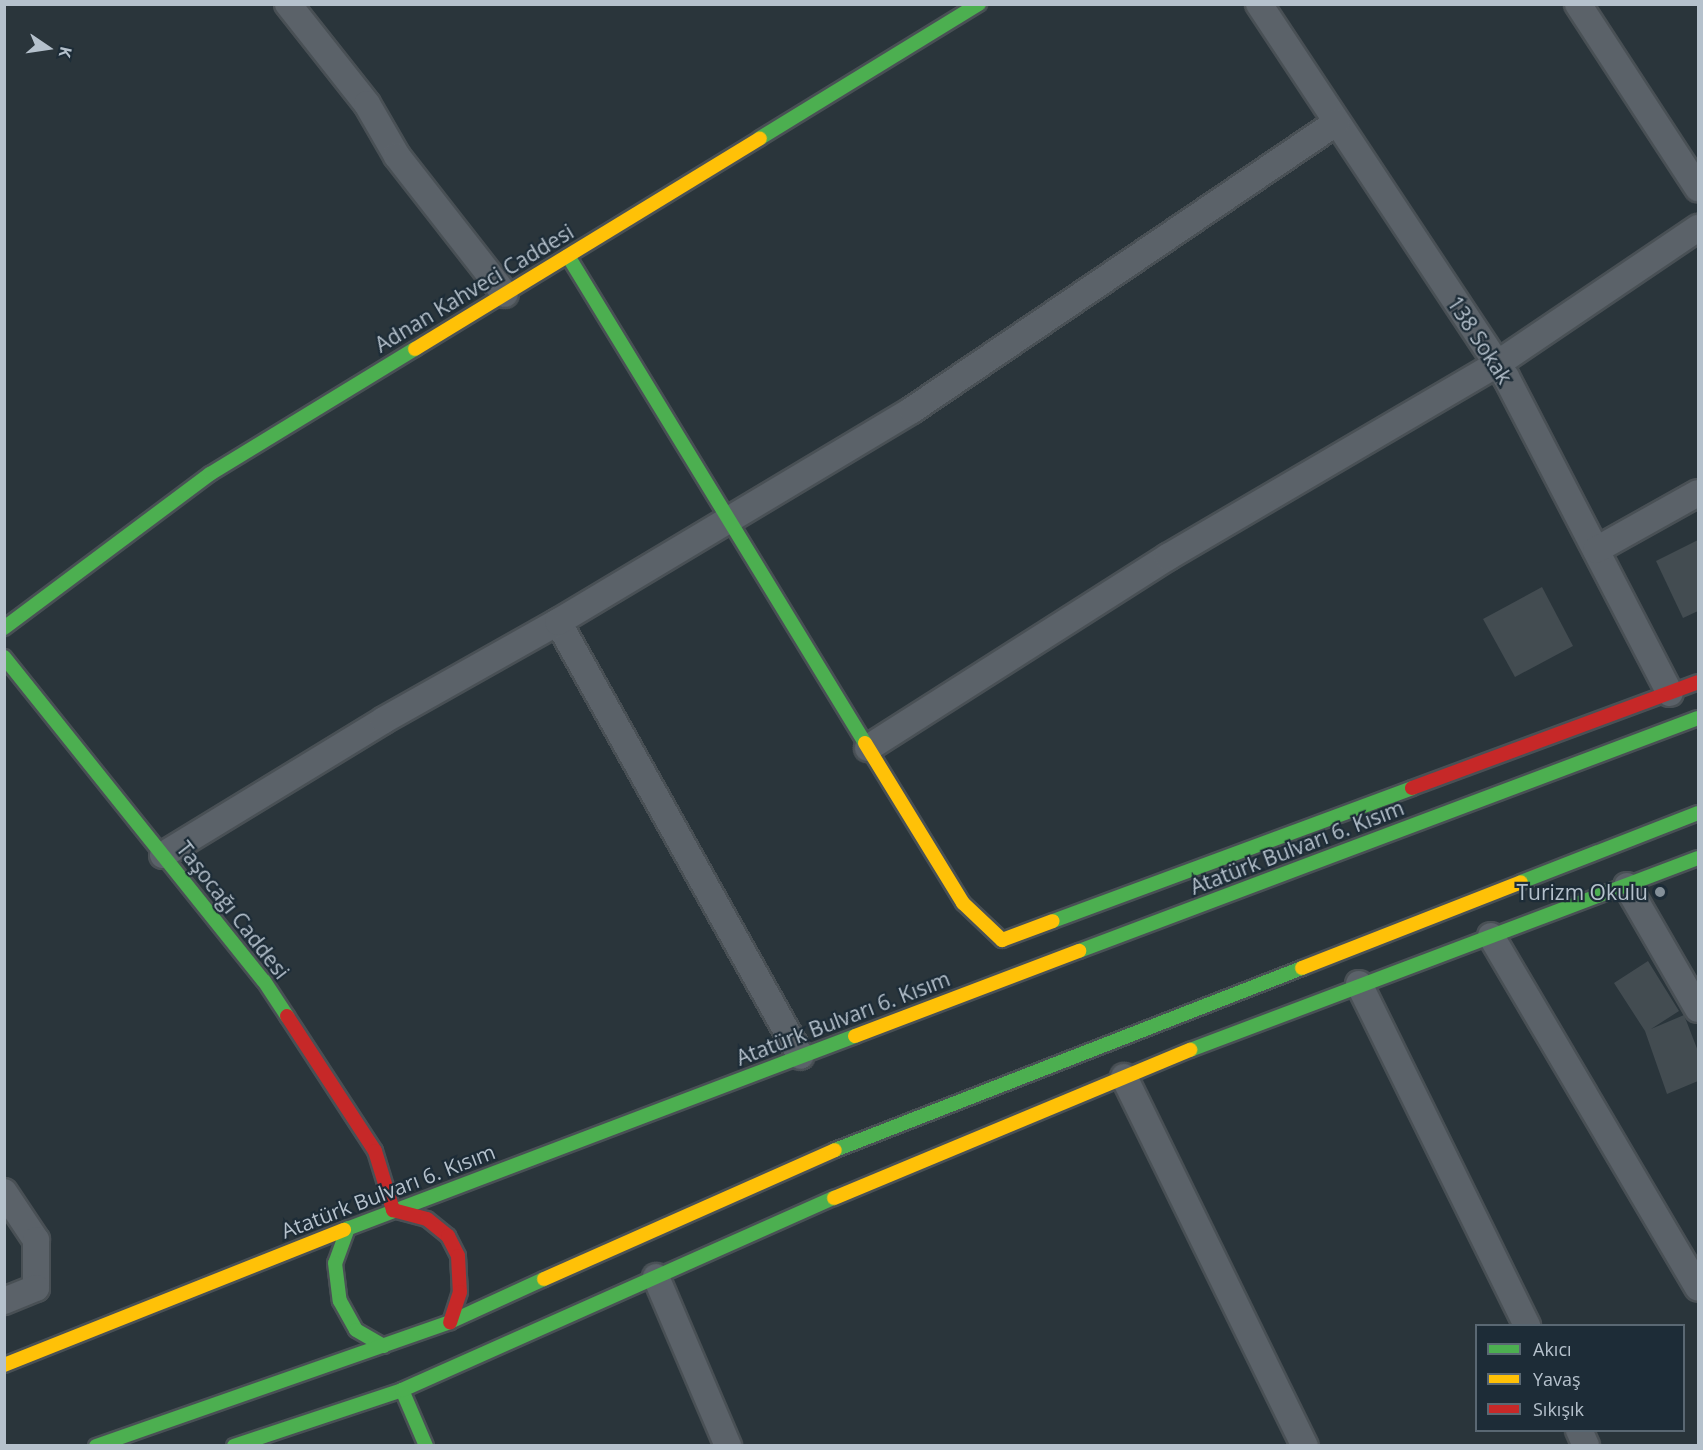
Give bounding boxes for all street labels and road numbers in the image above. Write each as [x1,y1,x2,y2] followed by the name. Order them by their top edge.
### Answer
[370,219,578,357] street label: Adnan Kahveci Caddesi
[1442,291,1518,389] street label: 138 Sokak
[1187,795,1407,899] street label: Atatürk Bulvarı 6. Kısım
[172,836,294,984] street label: Taşocağı Caddesi
[733,966,953,1070] street label: Atatürk Bulvarı 6. Kısım
[278,1139,498,1243] street label: Atatürk Bulvarı 6. Kısım

